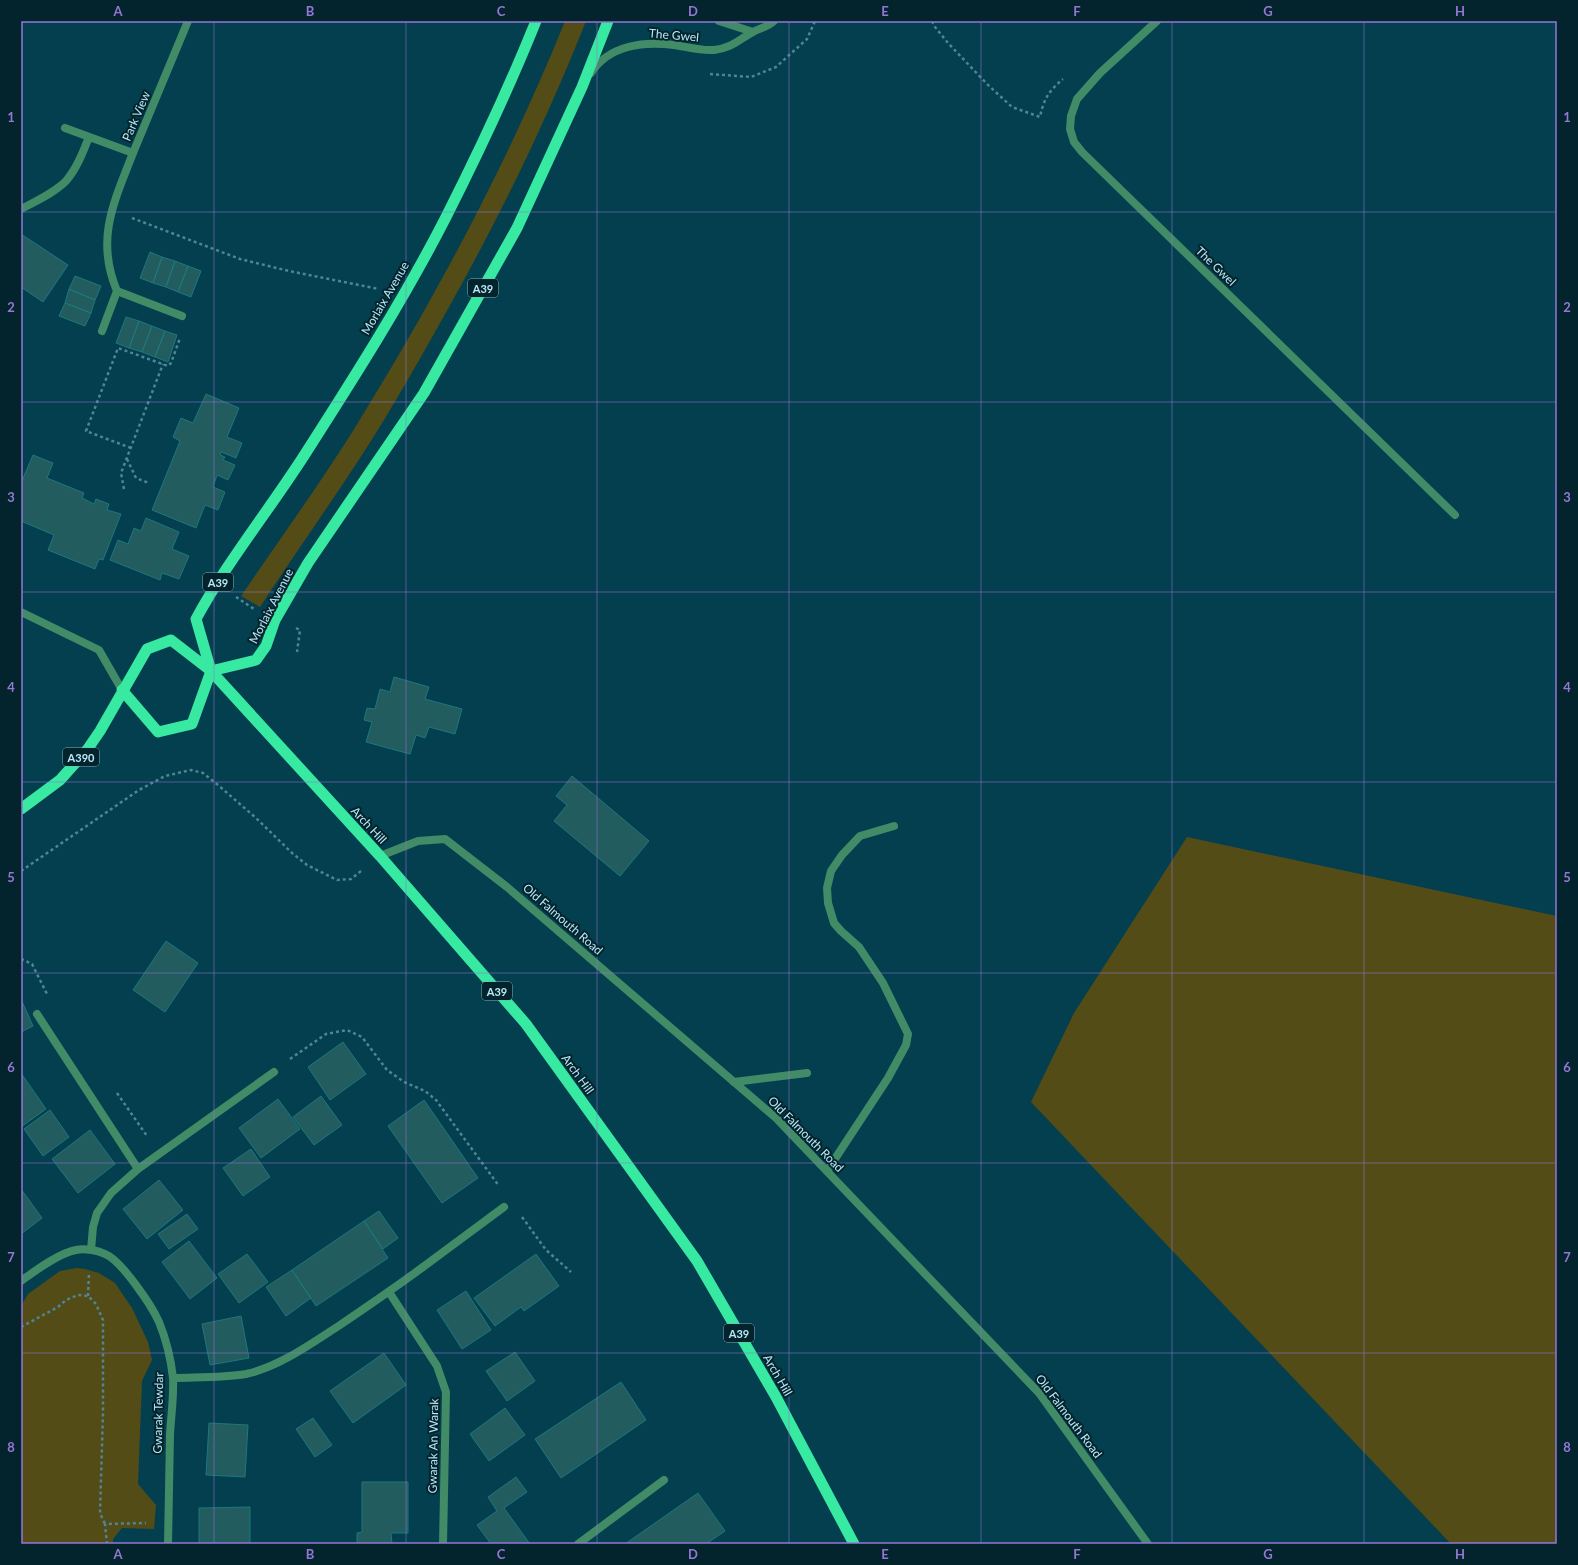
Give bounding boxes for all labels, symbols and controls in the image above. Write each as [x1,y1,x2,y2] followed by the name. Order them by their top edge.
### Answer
[112,3,123,19] text: A
[306,3,315,19] text: B
[497,3,506,19] text: C
[688,3,698,19] text: D
[881,3,889,19] text: E
[1073,3,1081,19] text: F
[1263,3,1273,19] text: G
[1455,3,1465,19] text: H
[648,25,700,45] street label: The Gwel
[119,88,153,143] street label: Park View
[7,109,15,125] text: 1
[1563,109,1571,125] text: 1
[1193,243,1239,289] street label: The Gwel
[358,259,412,337] street label: Morlaix Avenue
[468,279,498,297] road number: A39
[7,299,15,315] text: 2
[1563,299,1571,315] text: 2
[7,489,15,505] text: 3
[1563,489,1571,505] text: 3
[246,566,296,646] street label: Morlaix Avenue
[203,573,233,591] road number: A39
[7,679,15,695] text: 4
[1563,679,1571,695] text: 4
[63,748,99,766] road number: A390
[348,803,390,847] street label: Arch Hill
[7,869,15,885] text: 5
[1563,869,1571,885] text: 5
[520,880,606,958] street label: Old Falmouth Road
[482,982,512,1000] road number: A39
[559,1051,597,1097] street label: Arch Hill
[7,1059,15,1075] text: 6
[1563,1059,1571,1075] text: 6
[765,1093,847,1175] street label: Old Falmouth Road
[7,1249,15,1265] text: 7
[1563,1249,1571,1265] text: 7
[724,1324,754,1342] road number: A39
[760,1352,796,1398] street label: Arch Hill
[1033,1371,1105,1461] street label: Old Falmouth Road
[150,1372,166,1454] street label: Gwarak Tewdar
[425,1398,441,1493] street label: Gwarak An Warak
[7,1439,15,1455] text: 8
[1563,1439,1571,1455] text: 8
[112,1546,123,1562] text: A
[306,1546,315,1562] text: B
[497,1546,506,1562] text: C
[688,1546,698,1562] text: D
[881,1546,889,1562] text: E
[1073,1546,1081,1562] text: F
[1263,1546,1273,1562] text: G
[1455,1546,1465,1562] text: H

